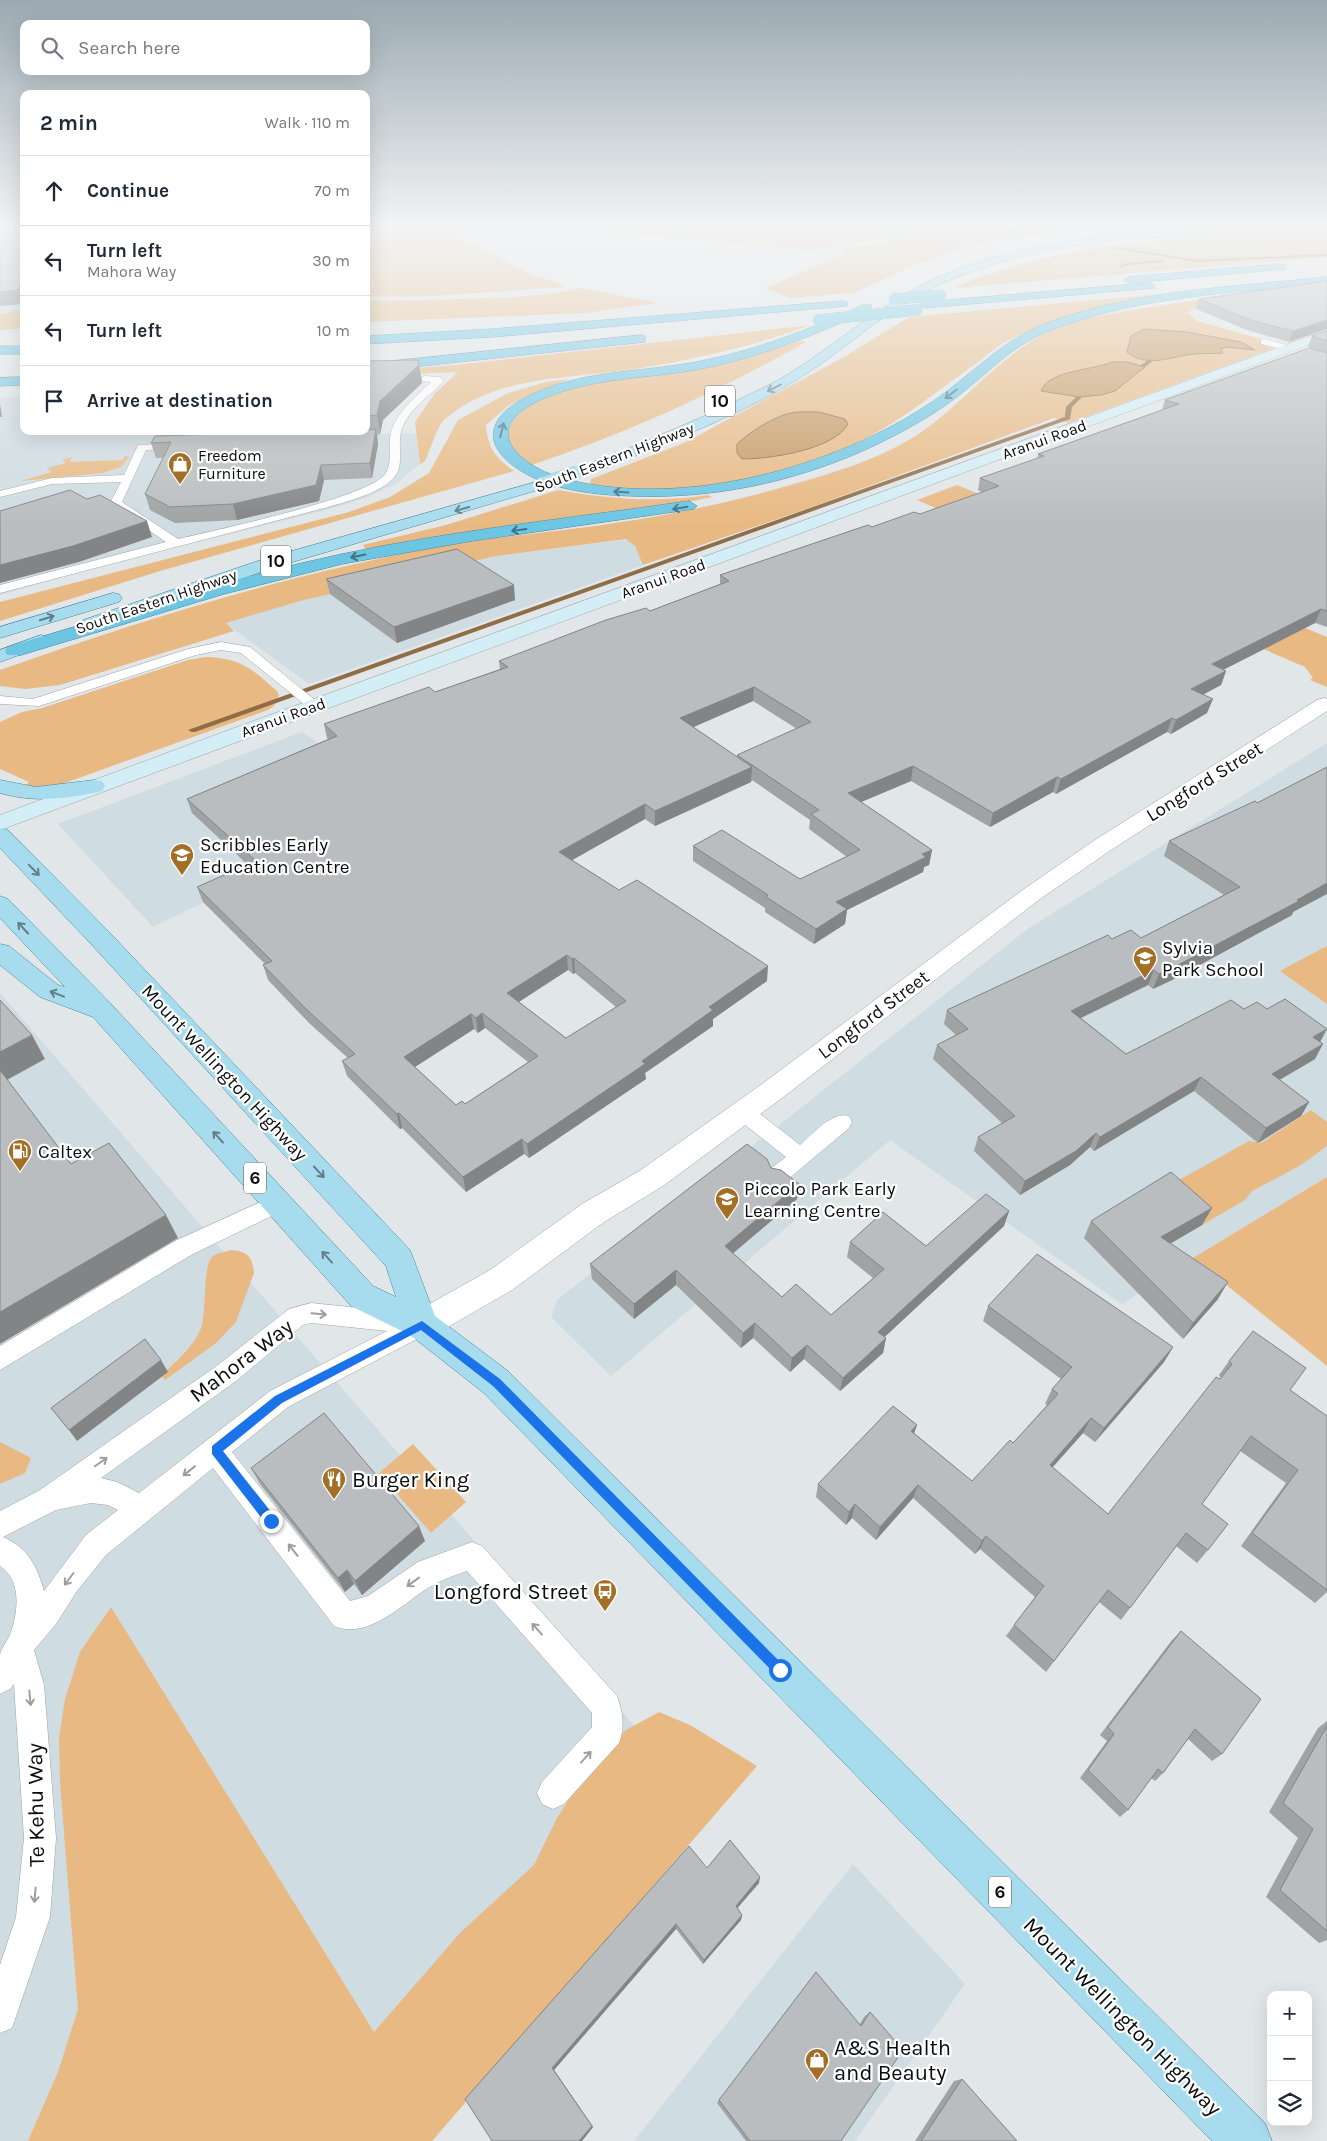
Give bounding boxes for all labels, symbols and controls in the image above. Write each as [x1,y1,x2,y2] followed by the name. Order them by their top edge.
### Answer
[20,20,370,75] search box
[38,34,66,62] icon: search
[78,37,180,59] text: Search here
[40,111,98,135] text: 2 min
[265,113,350,132] text: Walk · 110 m
[40,177,68,205] icon: ahead
[87,180,169,202] text: Continue
[314,181,350,200] text: 70 m
[87,240,162,262] text: Turn left
[40,247,68,275] icon: left
[312,251,350,270] text: 30 m
[87,262,176,281] text: Mahora Way
[40,317,68,345] icon: left
[87,320,162,342] text: Turn left
[316,321,350,340] text: 10 m
[766,383,781,393] one-way arrow
[705,386,735,416] road number: 10
[40,387,68,415] icon: arrive
[945,388,958,399] one-way arrow
[87,390,273,412] text: Arrive at destination
[999,415,1089,464] street label: Aranui Road
[532,418,697,497] street label: South Eastern Highway
[498,422,507,438] one-way arrow
[198,446,266,483] place label: Freedom Furniture
[167,451,193,485] shop icon: Freedom Furniture
[613,487,629,496] one-way arrow
[672,503,688,513] one-way arrow
[455,504,471,514] one-way arrow
[511,525,527,535] one-way arrow
[261,546,291,576] road number: 10
[351,552,367,562] one-way arrow
[618,554,708,603] street label: Aranui Road
[73,565,240,638] street label: South Eastern Highway
[38,613,54,623] one-way arrow
[238,693,328,742] street label: Aranui Road
[1142,737,1267,826] street label: Longford Street
[200,834,350,878] place label: Scribbles Early Education Centre
[169,842,195,876] school or university icon: Scribbles Early Education Centre
[28,864,40,876] one-way arrow
[17,922,29,935] one-way arrow
[1162,937,1264,981] place label: Sylvia Park School
[1132,945,1158,979] school or university icon: Sylvia Park School
[814,966,933,1064] street label: Longford Street
[137,980,312,1165] street label: Mount Wellington Highway
[50,989,65,998] one-way arrow
[212,1131,223,1144] one-way arrow
[7,1138,33,1172] fuel station icon: Caltex
[38,1141,92,1163] place label: Caltex
[244,1162,266,1194] road number: 6
[313,1166,325,1179] one-way arrow
[744,1178,896,1222] place label: Piccolo Park Early Learning Centre
[714,1186,740,1220] school or university icon: Piccolo Park Early Learning Centre
[321,1251,333,1264] one-way arrow
[311,1309,327,1319] one-way arrow
[185,1314,298,1408] street label: Mahora Way
[93,1457,107,1467] one-way arrow
[183,1465,196,1476] one-way arrow
[321,1466,347,1500] restaurant icon: Burger King
[352,1467,470,1493] place label: Burger King
[260,1510,283,1533] route end
[288,1544,299,1557] one-way arrow
[63,1572,74,1585] one-way arrow
[406,1577,420,1587] one-way arrow
[592,1578,618,1612] bus stop icon: Longford Street
[434,1579,588,1605] place label: Longford Street
[531,1623,542,1636] one-way arrow
[769,1659,792,1682] route start
[25,1689,35,1705] one-way arrow
[22,1743,50,1867] street label: Te Kehu Way
[580,1750,592,1763] one-way arrow
[989,1876,1011,1908] road number: 6
[30,1886,40,1902] one-way arrow
[1018,1912,1227,2121] street label: Mount Wellington Highway
[1267,1991,1312,2126] map controls
[1267,1991,1312,2036] button: +
[834,2035,951,2086] place label: A&S Health and Beauty
[1267,2036,1312,2081] button: −
[804,2047,830,2081] shop icon: A&S Health and Beauty
[1267,2081,1312,2126] button: layers

